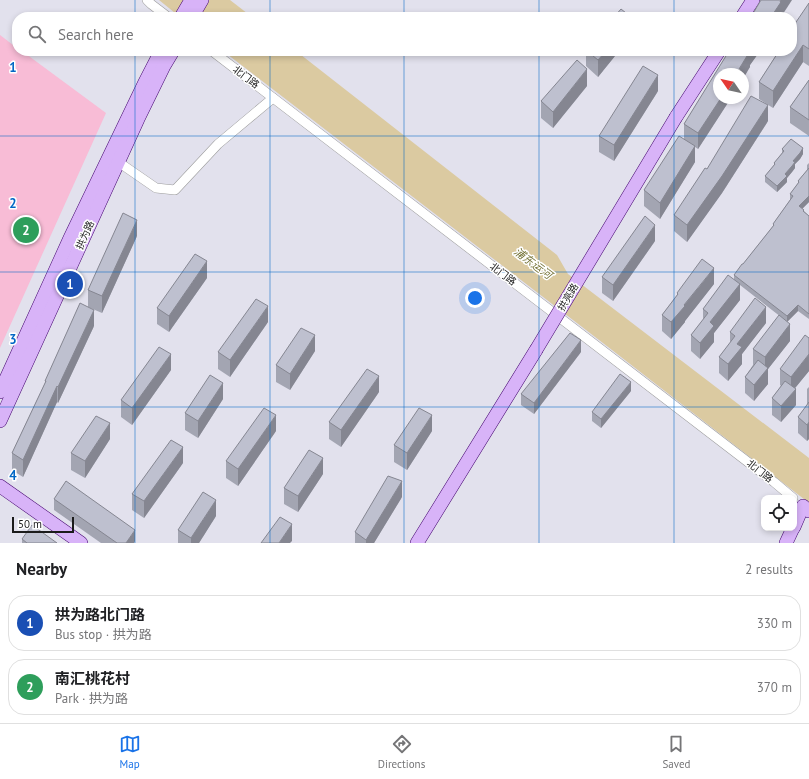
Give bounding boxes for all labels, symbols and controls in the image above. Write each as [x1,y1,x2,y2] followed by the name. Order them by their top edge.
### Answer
[12,12,797,56] search box
[26,23,48,45] icon: search
[58,25,134,44] text: Search here
[9,59,17,76] text: 1
[230,63,262,91] street label: 北门路
[713,68,749,104] north arrow
[9,195,17,212] text: 2
[13,215,39,245] pin: 2
[73,219,97,251] street label: 拱为路
[511,244,556,283] water label: 浦东运河
[487,260,519,288] street label: 北门路
[57,269,83,299] pin: 1
[555,281,581,313] street label: 拱亮路
[465,288,485,308] your location
[9,331,17,348] text: 3
[744,457,776,485] street label: 北门路
[9,467,17,484] text: 4
[761,495,797,531] map controls
[761,495,797,531] button: locate
[12,515,74,534] scale bar
[18,517,42,531] text: 50 m
[16,558,67,580] text: Nearby
[745,561,793,578] text: 2 results
[55,605,145,624] text: 拱为路北门路
[26,615,34,632] text: 1
[757,615,792,632] text: 330 m
[55,626,152,643] text: Bus stop · 拱为路
[55,669,130,688] text: 南汇桃花村
[26,679,34,696] text: 2
[757,679,792,696] text: 370 m
[55,690,128,707] text: Park · 拱为路
[119,733,141,771] tab: Map
[378,733,425,771] tab: Directions
[662,733,690,771] tab: Saved

